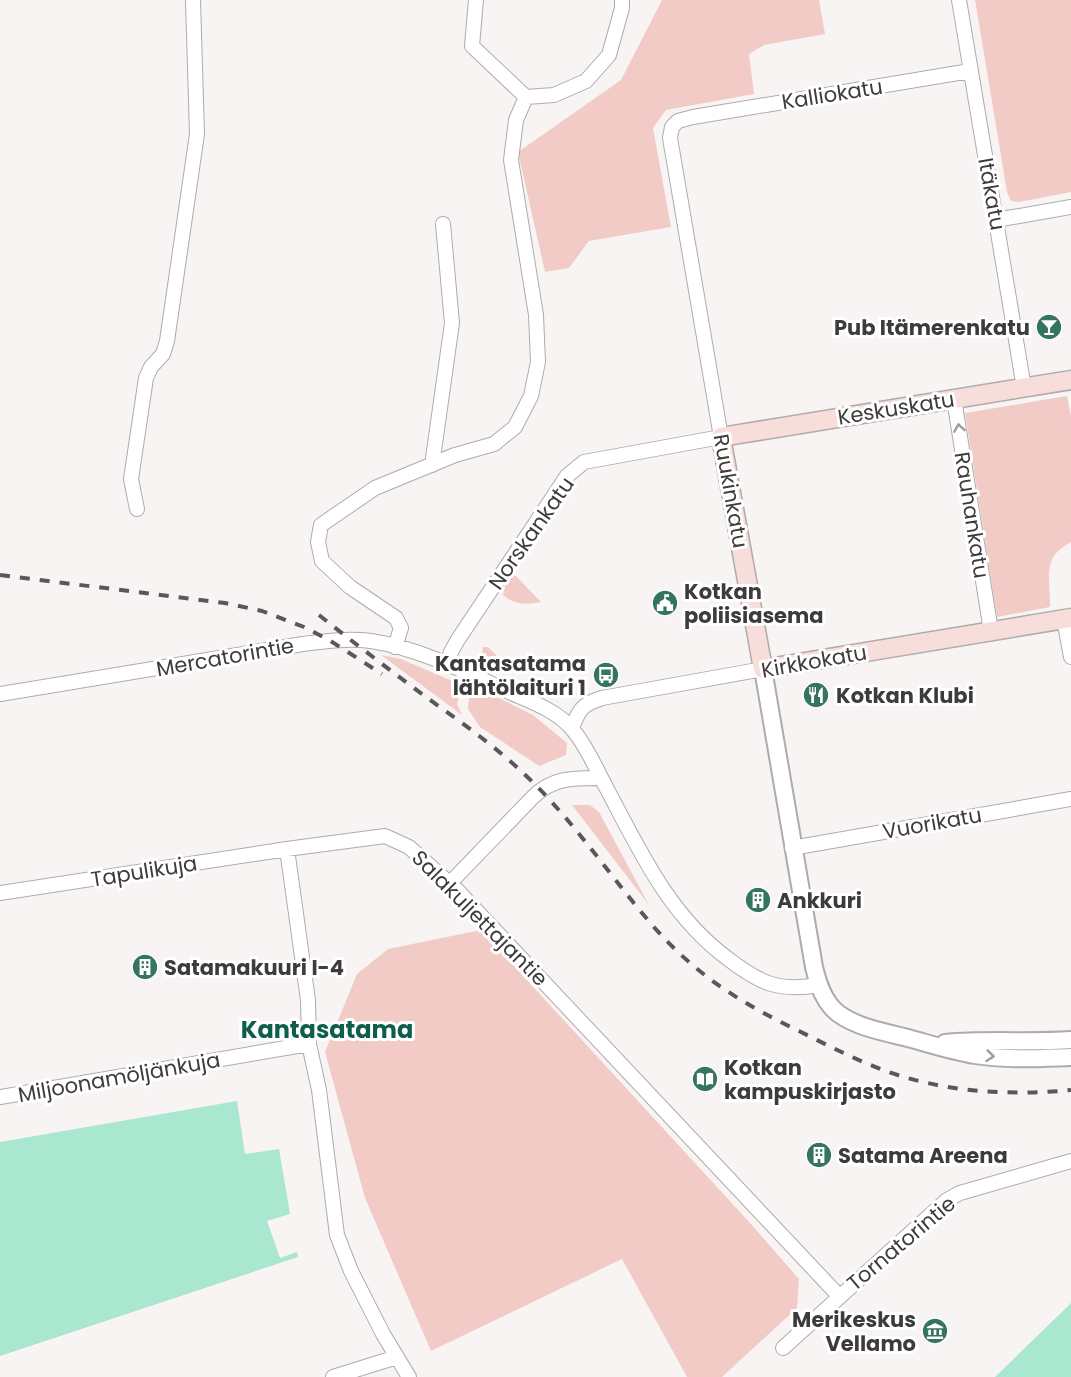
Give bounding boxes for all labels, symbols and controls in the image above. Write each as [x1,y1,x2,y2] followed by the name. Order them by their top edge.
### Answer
[779,72,885,116] street label: Kalliokatu
[971,155,1013,233] street label: Itäkatu
[1034,312,1064,342] bar icon: Pub Itämerenkatu
[834,313,1030,342] place label: Pub Itämerenkatu
[836,384,956,432] street label: Keskuskatu
[953,424,965,433] one-way arrow
[707,432,755,550] street label: Ruukinkatu
[948,450,996,580] street label: Rauhankatu
[481,471,581,595] street label: Norskankatu
[684,577,824,630] place label: Kotkan poliisiasema
[650,588,680,618] public building icon: Kotkan poliisiasema
[154,631,296,683] street label: Mercatorintie
[759,637,869,685] street label: Kirkkokatu
[435,649,586,702] place label: Kantasatama lähtölaituri 1
[591,660,621,690] bus stop icon: Kantasatama lähtölaituri 1
[801,680,831,710] restaurant icon: Kotkan Klubi
[836,681,974,710] place label: Kotkan Klubi
[880,800,984,846] street label: Vuorikatu
[406,844,554,992] street label: Salakuljettajantie
[89,848,199,894] street label: Tapulikuja
[743,885,773,915] building icon: Ankkuri
[777,886,862,915] place label: Ankkuri
[130,952,160,982] building icon: Satamakuuri I-4
[164,953,344,982] place label: Satamakuuri I-4
[241,1013,413,1046] district label: Kantasatama
[16,1045,222,1109] street label: Miljoonamöljänkuja
[985,1050,994,1062] one-way arrow
[724,1053,896,1106] place label: Kotkan kampuskirjasto
[690,1064,720,1094] library icon: Kotkan kampuskirjasto
[804,1140,834,1170] building icon: Satama Areena
[838,1141,1008,1170] place label: Satama Areena
[840,1189,962,1297] street label: Tornatorintie
[792,1305,916,1358] place label: Merikeskus Vellamo
[920,1316,950,1346] museum icon: Merikeskus Vellamo

